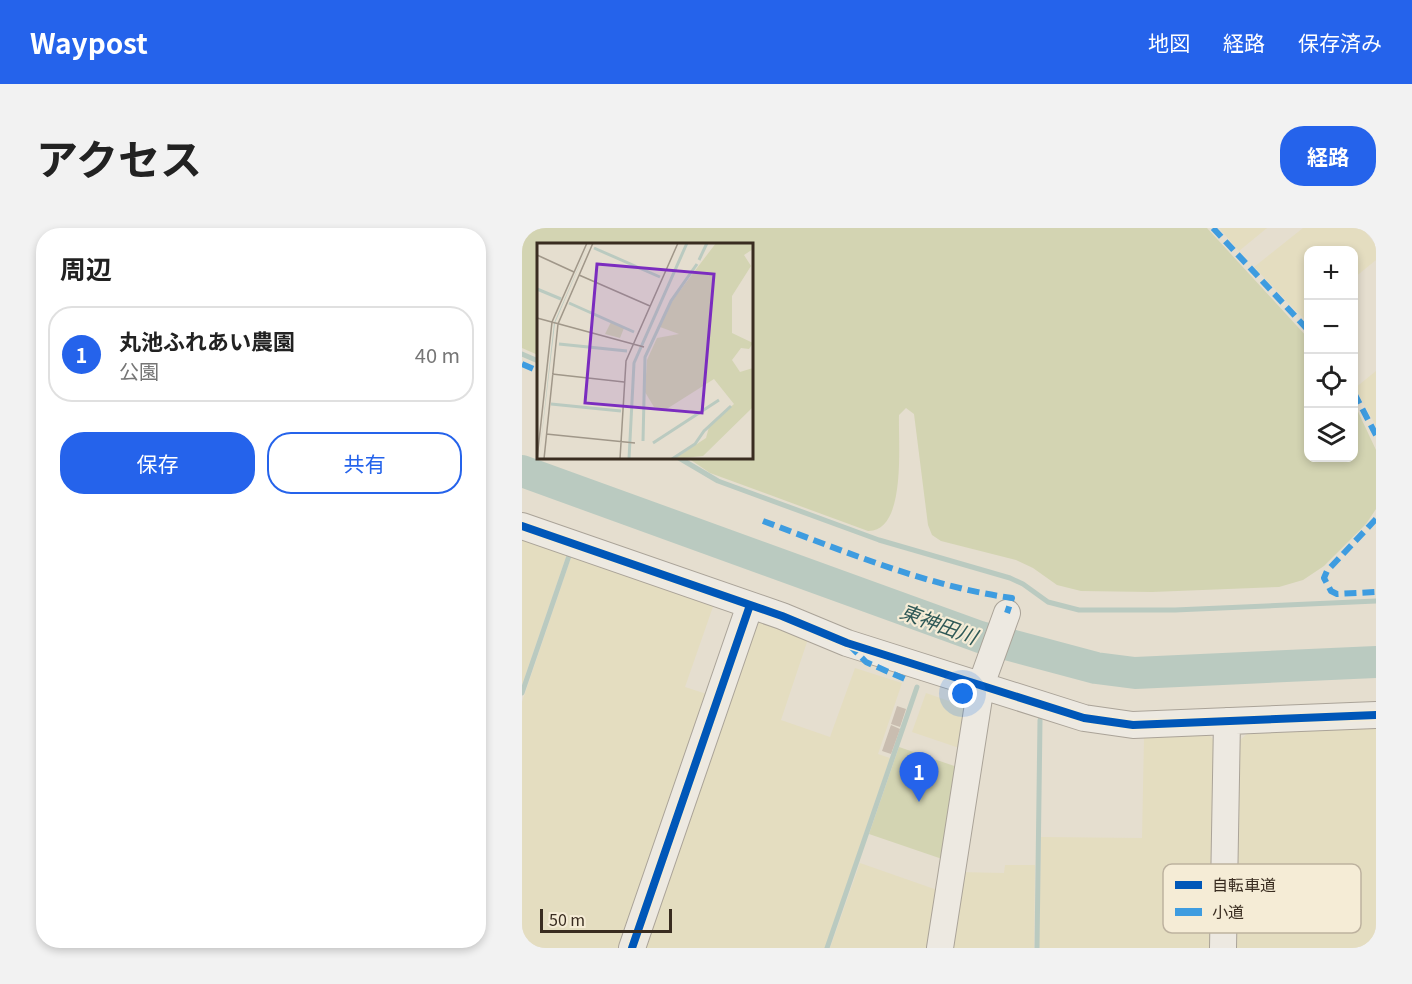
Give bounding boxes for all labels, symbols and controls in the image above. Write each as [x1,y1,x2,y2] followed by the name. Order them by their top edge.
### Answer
[30,22,148,62] text: Waypost
[1148,27,1190,57] text: 地図
[1223,27,1265,57] text: 経路
[1298,27,1382,57] text: 保存済み
[36,126,202,187] text: アクセス
[1280,126,1376,186] button: 経路
[537,243,753,459] inset map
[1304,246,1358,462] map controls
[1304,246,1358,300] button: +
[60,249,112,286] text: 周辺
[1304,300,1358,354] button: −
[119,324,295,356] text: 丸池ふれあい農園
[76,340,87,369] text: 1
[415,340,460,369] text: 40 m
[1304,354,1358,408] button: locate
[119,356,159,385] text: 公園
[1304,408,1358,462] button: layers
[60,432,255,494] button: 保存
[267,432,462,494] button: 共有
[896,596,983,651] water label: 東神田川
[948,679,977,708] your location
[900,752,938,802] pin: 1
[1163,864,1361,933] legend
[1212,872,1276,896] text: 自転車道
[1212,899,1244,923] text: 小道
[540,906,672,934] scale bar
[549,907,585,931] text: 50 m

